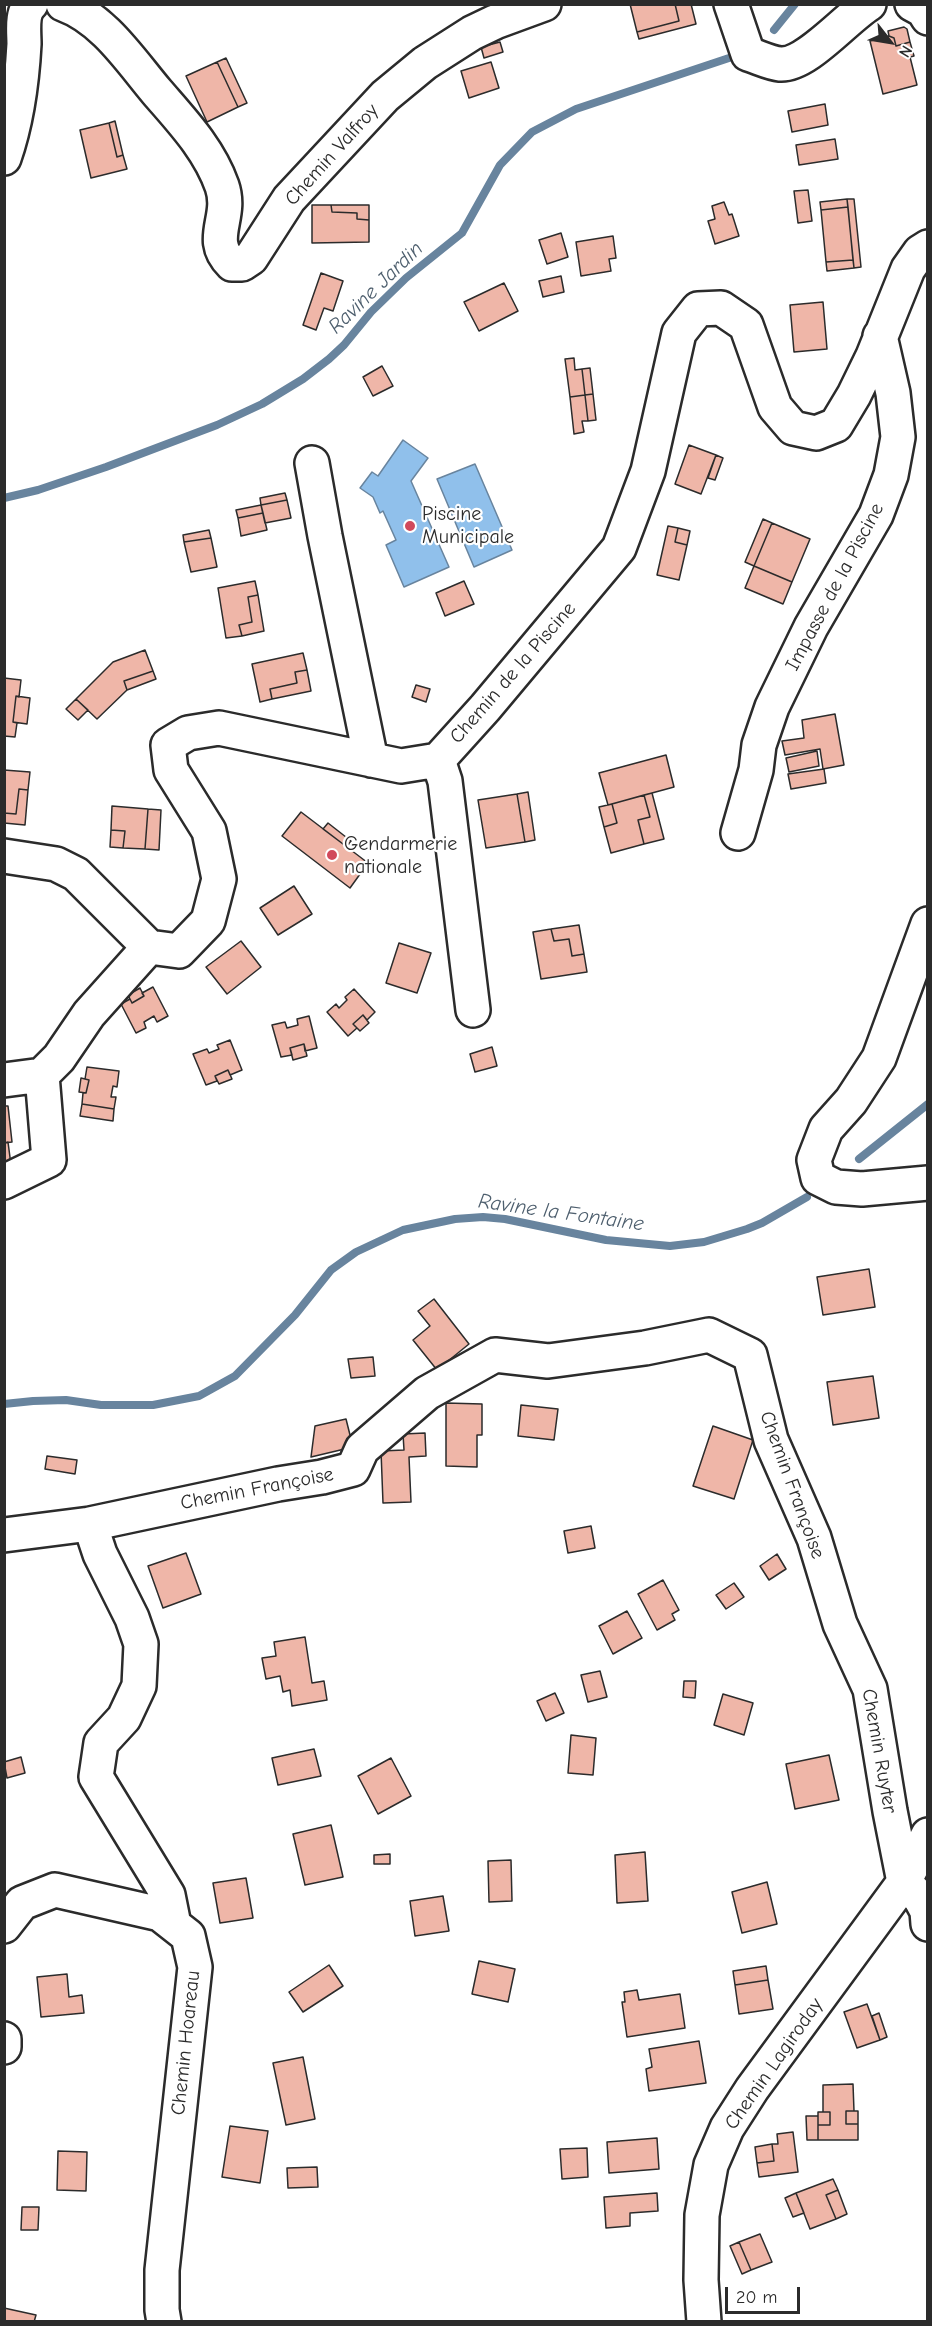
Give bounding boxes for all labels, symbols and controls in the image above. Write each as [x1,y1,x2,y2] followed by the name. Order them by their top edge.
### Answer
[860,12,920,72] north arrow
[895,42,916,60] text: N
[280,99,384,211] street label: Chemin Valfroy
[323,237,429,339] water label: Ravine Jardin
[781,499,889,675] street label: Impasse de la Piscine
[422,502,514,549] place label: Piscine Municipale
[403,519,417,533] marker: Piscine Municipale
[445,597,581,749] street label: Chemin de la Piscine
[344,832,457,879] place label: Gendarmerie nationale
[325,848,339,862] marker: Gendarmerie nationale
[477,1189,645,1237] water label: Ravine la Fontaine
[754,1408,830,1562] street label: Chemin Françoise
[178,1462,336,1516] street label: Chemin Françoise
[856,1687,902,1815] street label: Chemin Ruyter
[166,1969,206,2117] street label: Chemin Hoareau
[720,1994,828,2134] street label: Chemin Lagiroday
[728,2275,803,2313] scale bar
[736,2287,777,2308] text: 20 m

